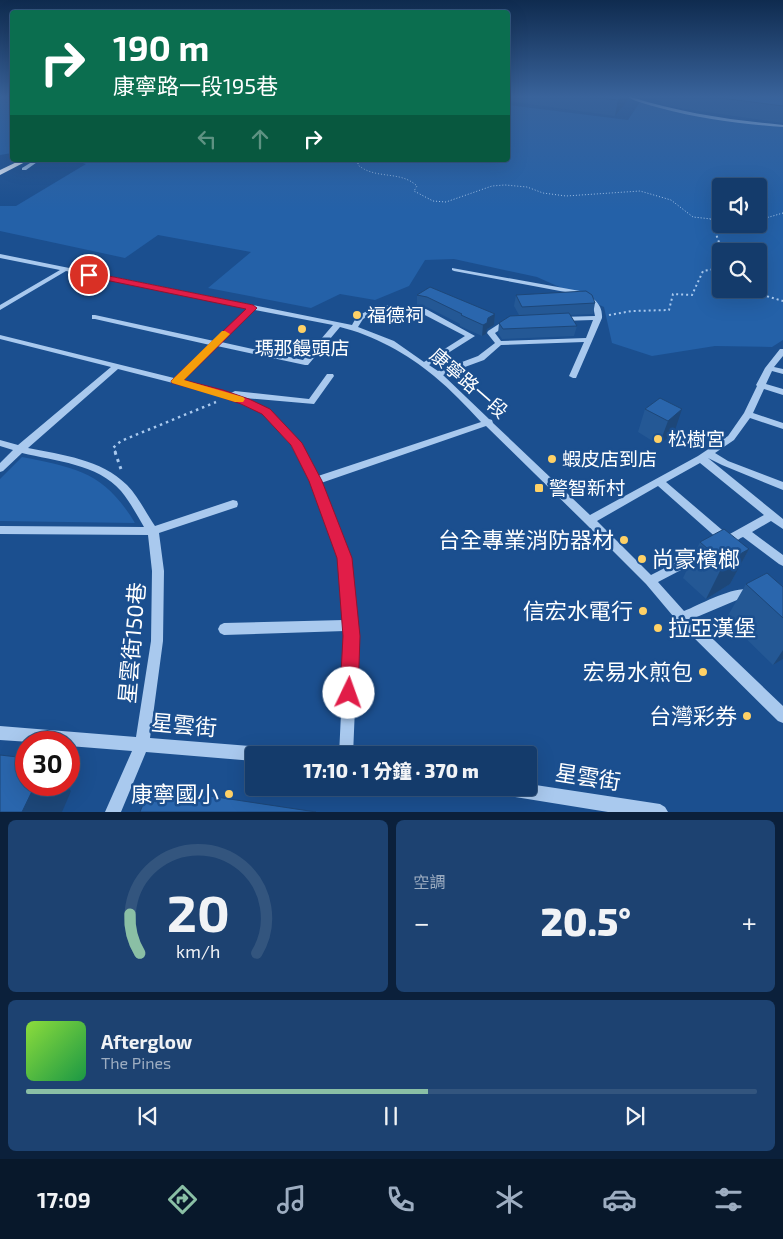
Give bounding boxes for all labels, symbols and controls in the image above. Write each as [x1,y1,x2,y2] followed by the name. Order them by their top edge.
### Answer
[113,26,209,68] text: 190 m
[30,30,95,95] icon: right
[113,72,278,98] text: 康寧路一段195巷
[193,125,221,153] icon: left
[246,125,274,153] icon: ahead
[299,125,327,153] icon: right
[712,178,767,298] map controls
[712,178,767,233] button: sound
[712,243,767,298] button: search
[68,254,110,296] pin
[75,261,103,289] icon: arrive
[367,303,424,326] place label: 福德祠
[351,309,363,321] marker: 福德祠
[296,323,308,335] marker: 瑪那饅頭店
[254,336,350,359] place label: 瑪那饅頭店
[426,343,513,422] street label: 康寧路一段
[668,427,725,450] place label: 松樹宮
[652,433,664,445] marker: 松樹宮
[562,447,657,470] place label: 蝦皮店到店
[546,453,558,465] marker: 蝦皮店到店
[549,476,625,499] place label: 警智新村
[533,482,545,494] marker: 警智新村
[438,526,614,552] place label: 台全專業消防器材
[618,534,630,546] marker: 台全專業消防器材
[652,545,740,571] place label: 尚豪檳榔
[636,553,648,565] marker: 尚豪檳榔
[113,581,149,705] street label: 星雲街150巷
[523,597,633,623] place label: 信宏水電行
[637,605,649,617] marker: 信宏水電行
[668,614,756,640] place label: 拉亞漢堡
[652,622,664,634] marker: 拉亞漢堡
[583,658,693,684] place label: 宏易水煎包
[322,666,374,718] position arrow
[697,666,709,678] marker: 宏易水煎包
[649,702,737,728] place label: 台灣彩券
[150,708,218,740] street label: 星雲街
[741,710,753,722] marker: 台灣彩券
[15,731,80,796] speed limit sign: 30
[554,758,623,794] street label: 星雲街
[303,759,479,782] text: 17:10 · 1 分鐘 · 370 m
[131,780,219,806] place label: 康寧國小
[223,788,235,800] marker: 康寧國小
[414,872,446,891] text: 空調
[166,880,229,942] text: 20
[540,898,631,944] text: 20.5°
[414,905,430,939] text: −
[742,905,757,939] text: +
[176,940,220,962] text: km/h
[101,1030,192,1053] text: Afterglow
[101,1053,171,1072] text: The Pines
[134,1102,162,1130] icon: previous
[377,1102,405,1130] icon: pause
[621,1102,649,1130] icon: next
[165,1182,200,1217] icon: directions
[274,1182,309,1217] icon: music
[383,1182,418,1217] icon: phone
[492,1182,527,1217] icon: climate
[602,1182,637,1217] icon: car
[711,1182,746,1217] icon: filters
[37,1186,91,1212] text: 17:09

